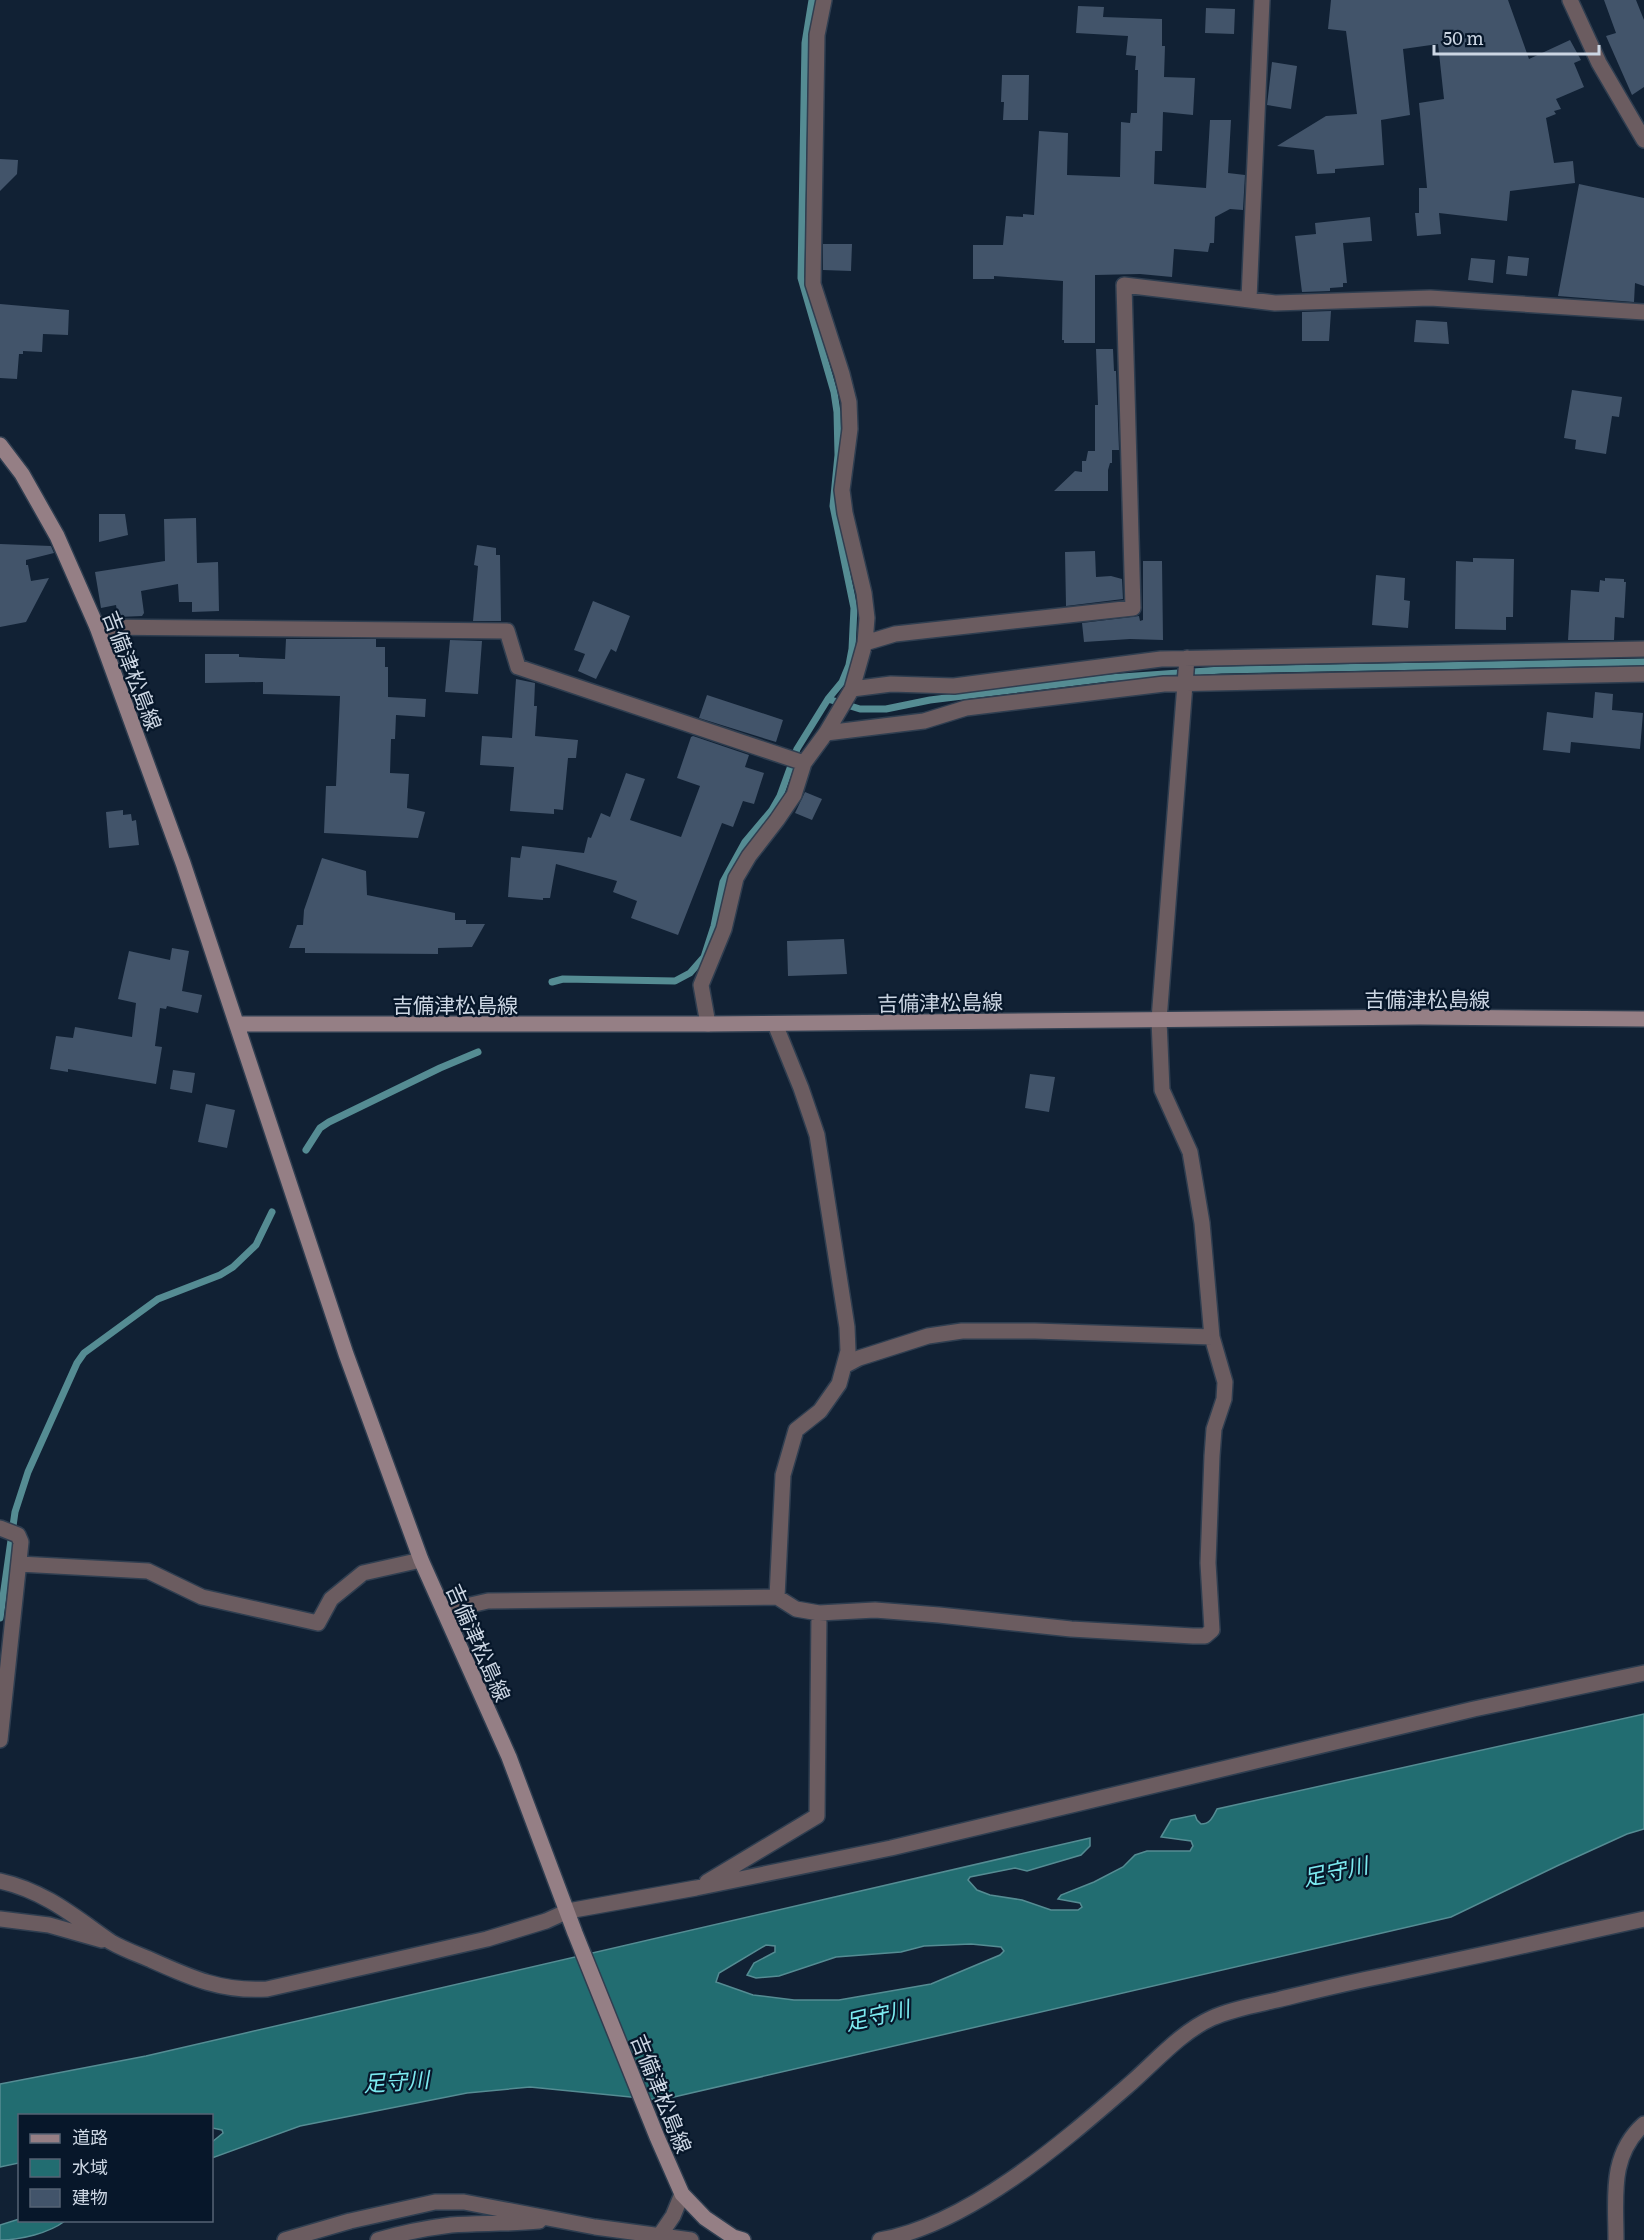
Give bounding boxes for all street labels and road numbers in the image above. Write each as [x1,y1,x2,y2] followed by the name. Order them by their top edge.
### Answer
[97,606,171,734] street label: 吉備津松島線
[1364,982,1490,1013] street label: 吉備津松島線
[877,984,1003,1018] street label: 吉備津松島線
[392,988,518,1019] street label: 吉備津松島線
[440,1578,520,1706] street label: 吉備津松島線
[625,2029,701,2157] street label: 吉備津松島線

